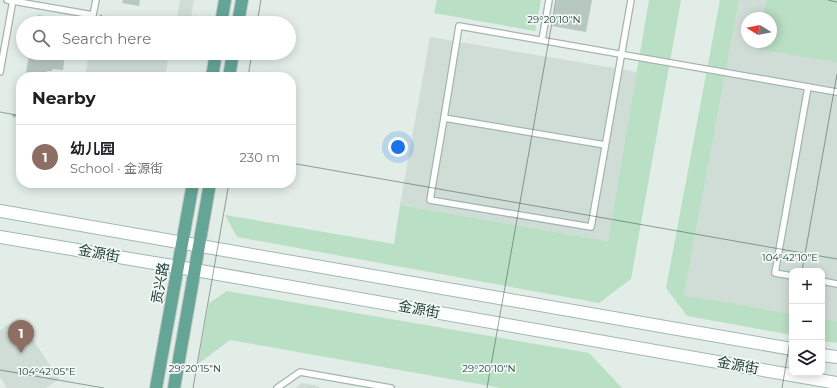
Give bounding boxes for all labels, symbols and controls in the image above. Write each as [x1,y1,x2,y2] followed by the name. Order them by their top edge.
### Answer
[741,12,777,48] north arrow
[527,13,581,26] text: 29°20'10"N
[16,16,296,60] search box
[30,27,52,49] icon: search
[62,29,151,48] text: Search here
[32,88,96,108] text: Nearby
[388,137,408,157] your location
[70,139,115,158] text: 幼儿园
[42,149,48,165] text: 1
[239,149,280,165] text: 230 m
[70,160,163,176] text: School · 金源街
[77,240,121,266] street label: 金源街
[762,251,818,264] text: 104°42'10"E
[147,261,173,305] street label: 贡兴路
[789,268,825,376] map controls
[789,268,825,304] button: +
[397,296,441,322] street label: 金源街
[789,304,825,340] button: −
[8,320,34,353] pin: 1
[789,340,825,376] button: layers
[716,352,760,378] street label: 金源街
[169,362,221,375] text: 29°20'15"N
[462,362,516,375] text: 29°20'10"N
[18,365,76,378] text: 104°42'05"E

